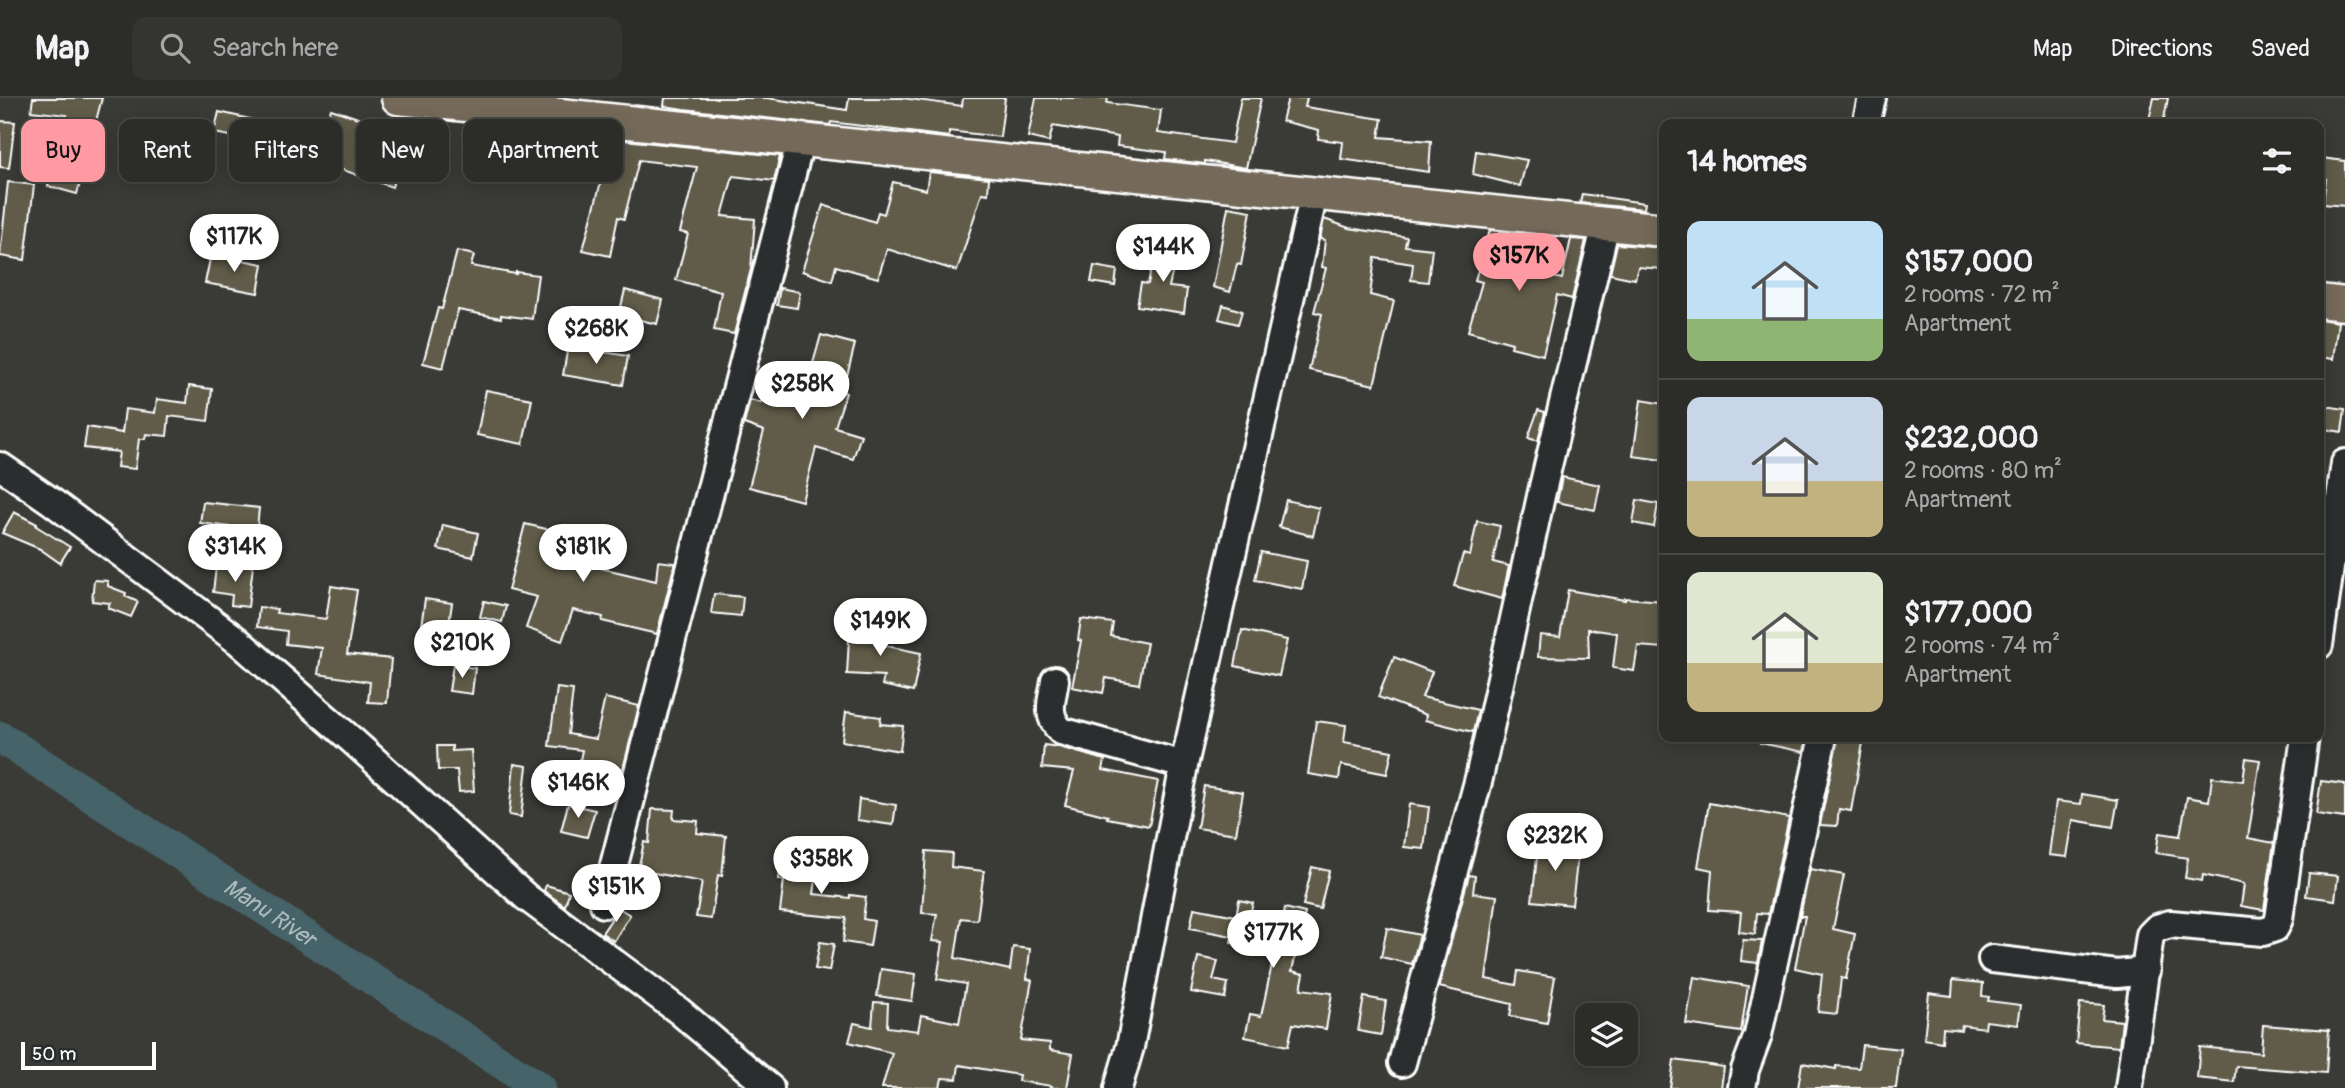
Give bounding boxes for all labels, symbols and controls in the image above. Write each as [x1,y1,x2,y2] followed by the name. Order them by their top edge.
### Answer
[132,17,622,80] search box
[35,28,90,69] text: Map
[156,29,194,67] icon: search
[212,32,339,64] text: Search here
[2033,34,2073,63] text: Map
[2111,34,2212,63] text: Directions
[2250,34,2310,63] text: Saved
[21,119,105,182] chip: Buy
[119,119,215,182] chip: Rent
[229,119,342,182] chip: Filters
[356,119,449,182] chip: New
[463,119,623,182] chip: Apartment
[2258,142,2296,180] icon: filters
[1687,143,1807,180] text: 14 homes
[185,214,283,274] pin: $117K
[206,222,262,251] text: $117K
[1114,225,1212,284] pin: $144K
[1132,232,1194,261] text: $144K
[1470,234,1568,293] pin: $157K
[1489,241,1549,270] text: $157K
[1904,243,2033,280] text: $157,000
[1743,249,1827,333] icon: home
[1904,280,2060,309] text: 2 rooms · 72 m²
[547,306,645,366] pin: $268K
[1904,309,2011,338] text: Apartment
[564,314,628,343] text: $268K
[753,362,851,421] pin: $258K
[770,369,834,398] text: $258K
[1904,419,2039,456] text: $232,000
[1743,425,1827,509] icon: home
[1904,456,2062,485] text: 2 rooms · 80 m²
[1904,485,2011,514] text: Apartment
[186,524,284,584] pin: $314K
[534,524,632,584] pin: $181K
[204,532,266,561] text: $314K
[555,532,611,561] text: $181K
[1904,594,2033,631] text: $177,000
[831,598,929,658] pin: $149K
[1743,600,1827,684] icon: home
[850,606,910,635] text: $149K
[413,620,511,680] pin: $210K
[430,628,494,657] text: $210K
[1904,631,2060,660] text: 2 rooms · 74 m²
[1904,660,2011,689] text: Apartment
[529,760,627,820] pin: $146K
[547,768,609,797] text: $146K
[1506,814,1604,873] pin: $232K
[1523,821,1587,850] text: $232K
[772,836,870,896] pin: $358K
[789,844,853,873] text: $358K
[567,864,665,924] pin: $151K
[218,872,324,955] water label: Manu River
[588,872,644,901] text: $151K
[1224,910,1322,970] pin: $177K
[1243,918,1303,947] text: $177K
[1575,1003,1638,1066] map controls
[1575,1003,1638,1066] button: layers
[21,1039,156,1071] scale bar
[32,1042,76,1066] text: 50 m

